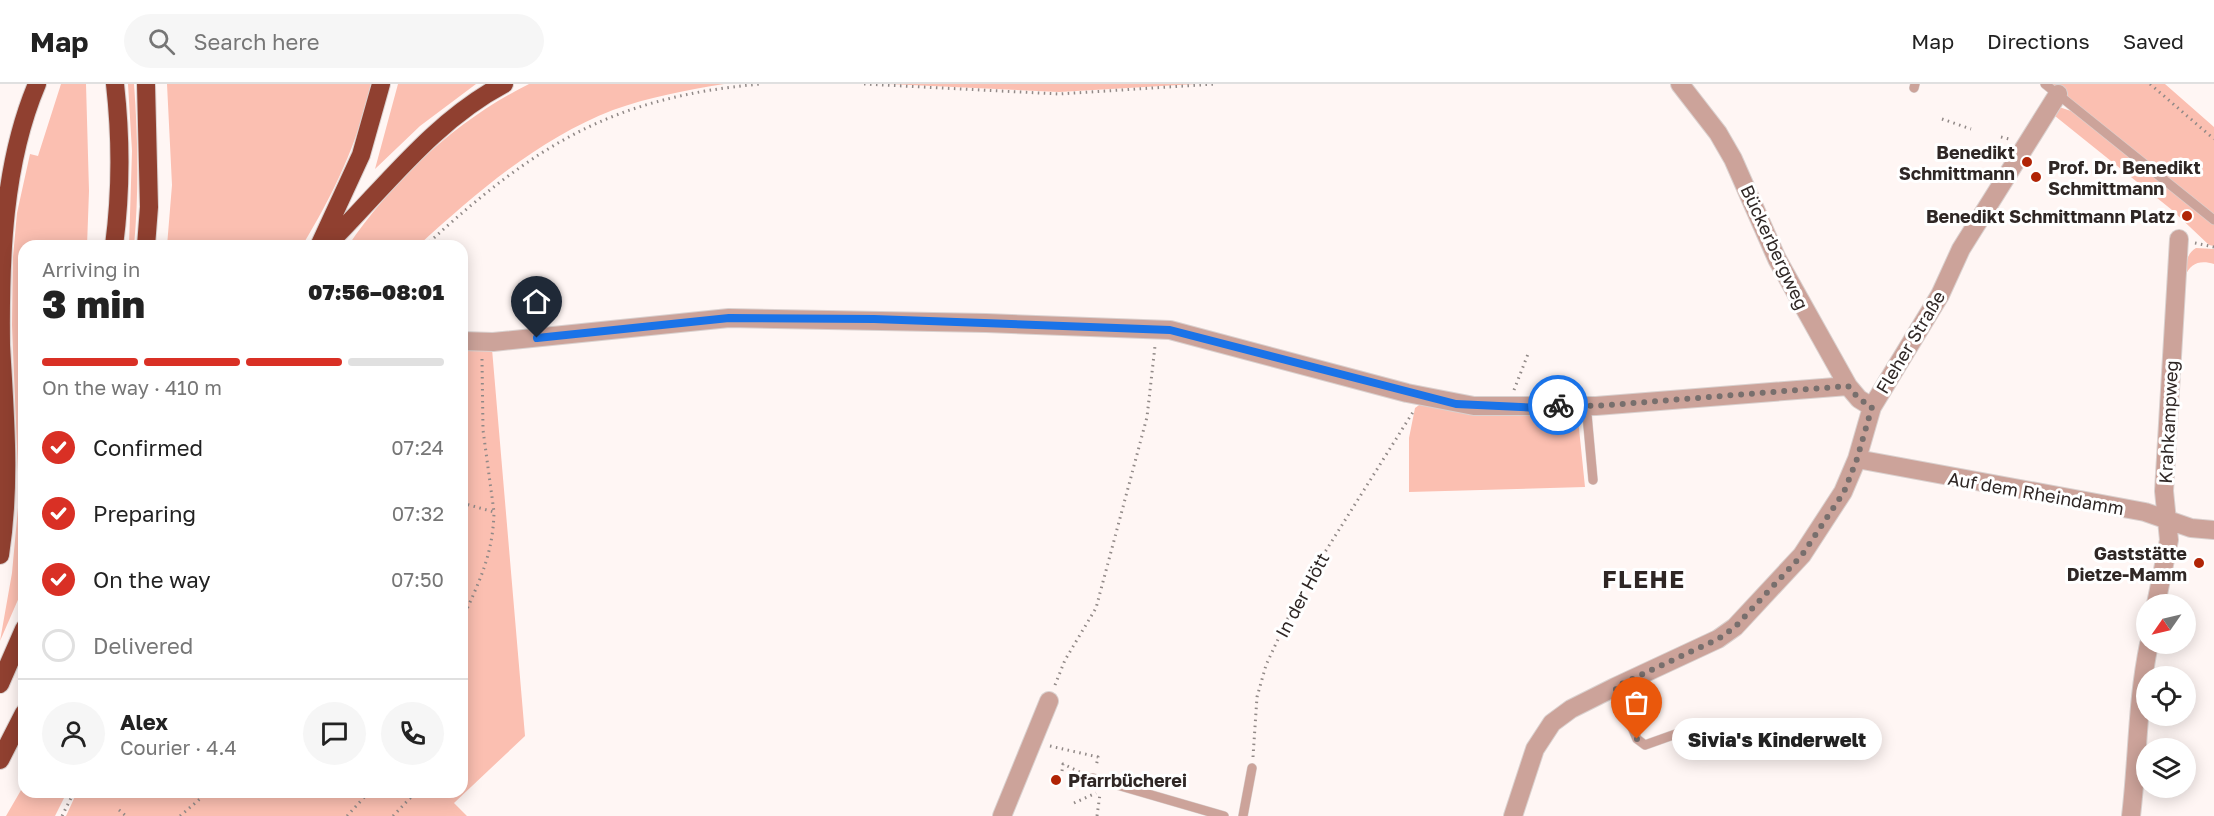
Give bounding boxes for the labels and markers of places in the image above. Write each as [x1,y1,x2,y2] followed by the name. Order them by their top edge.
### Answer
[1899,141,2015,184] place label: Benedikt Schmittmann
[2020,155,2034,169] marker: Benedikt Schmittmann
[2048,156,2201,199] place label: Prof. Dr. Benedikt Schmittmann
[2029,170,2043,184] marker: Prof. Dr. Benedikt Schmittmann
[1926,205,2175,227] place label: Benedikt Schmittmann Platz
[2180,209,2194,223] marker: Benedikt Schmittmann Platz
[511,276,562,338] pin
[2067,542,2187,585] place label: Gaststätte Dietze-Mamm
[2192,556,2206,570] marker: Gaststätte Dietze-Mamm
[1611,677,1662,739] pin
[1673,718,1883,760] callout: Sivia's Kinderwelt
[1068,769,1187,791] place label: Pfarrbücherei
[1049,773,1063,787] marker: Pfarrbücherei

